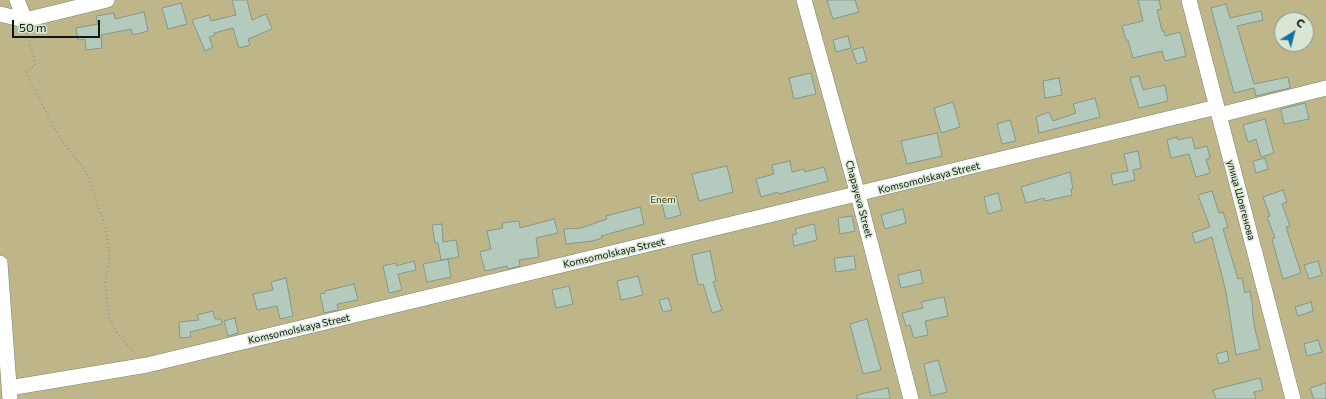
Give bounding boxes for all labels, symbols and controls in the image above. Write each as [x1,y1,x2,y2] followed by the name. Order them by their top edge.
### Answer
[14,12,102,38] scale bar
[1274,12,1314,52] north arrow
[1294,15,1308,30] text: С
[19,20,47,34] text: 50 m
[1224,158,1258,242] street label: улица Шовгенова
[843,159,875,239] street label: Chapayeva Street
[877,160,981,196] street label: Komsomolskaya Street
[650,194,676,206] park label: Enem
[562,235,666,271] street label: Komsomolskaya Street
[247,311,351,347] street label: Komsomolskaya Street

